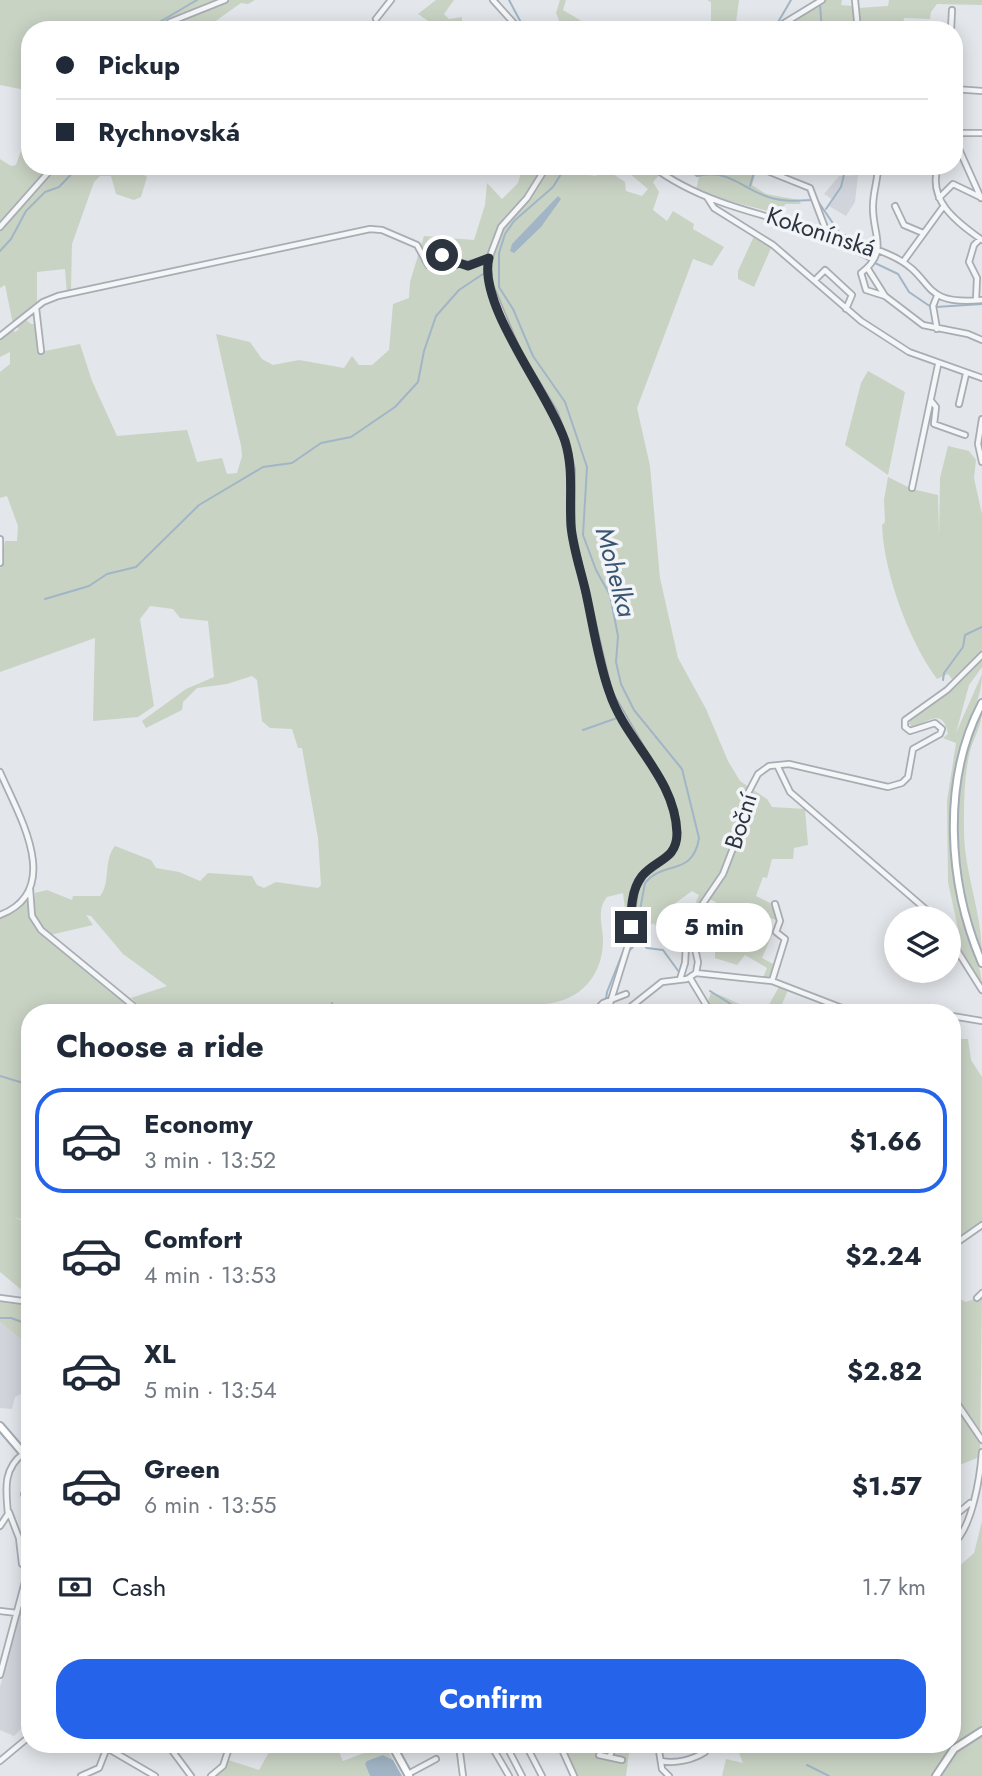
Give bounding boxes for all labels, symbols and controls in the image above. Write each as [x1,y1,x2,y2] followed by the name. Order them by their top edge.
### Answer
[98,46,180,84] text: Pickup
[98,113,240,151] text: Rychnovská
[762,197,880,266] street label: Kokonínská
[426,239,458,271] route start
[586,523,646,622] water label: Mohelka
[715,788,766,853] street label: Boční
[656,902,771,951] callout: 5 min
[884,906,961,983] map controls
[884,906,961,983] button: layers
[684,910,744,944] text: 5 min
[615,911,647,943] route end
[56,1023,264,1069] text: Choose a ride
[144,1105,253,1143] text: Economy
[60,1109,123,1172] icon: car
[849,1122,922,1160] text: $1.66
[144,1143,276,1177] text: 3 min · 13:52
[144,1220,242,1258] text: Comfort
[60,1224,123,1287] icon: car
[845,1237,922,1275] text: $2.24
[144,1258,276,1292] text: 4 min · 13:53
[144,1335,176,1373] text: XL
[60,1339,123,1402] icon: car
[847,1352,922,1390] text: $2.82
[144,1373,277,1407] text: 5 min · 13:54
[144,1450,220,1488] text: Green
[60,1454,123,1517] icon: car
[852,1467,922,1505] text: $1.57
[144,1488,277,1522] text: 6 min · 13:55
[56,1568,94,1606] icon: cash
[112,1568,166,1606] text: Cash
[862,1570,926,1604] text: 1.7 km
[56,1659,926,1739] button: Confirm

